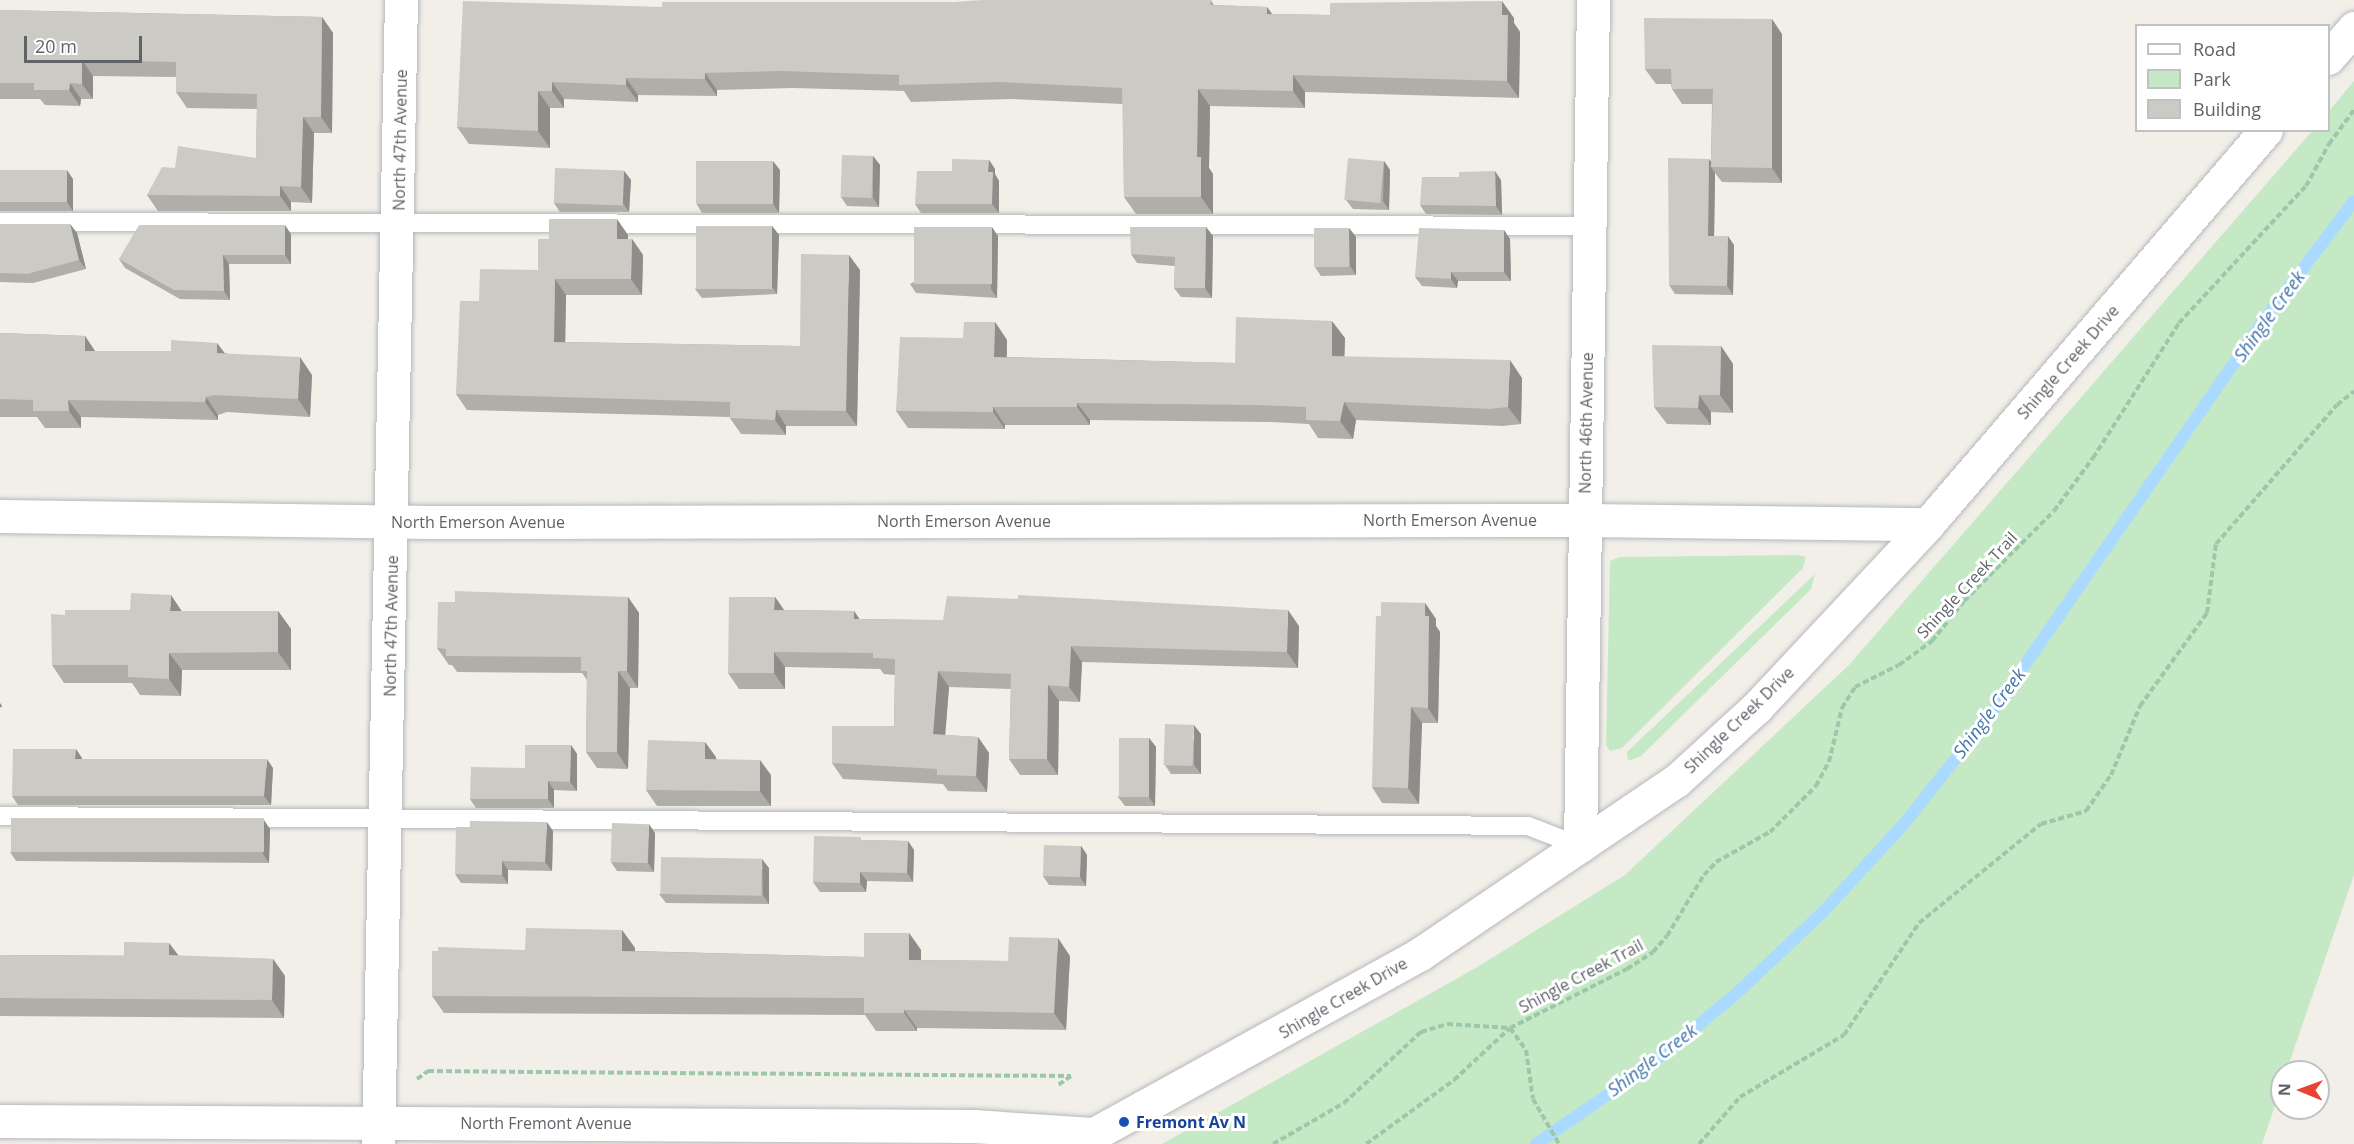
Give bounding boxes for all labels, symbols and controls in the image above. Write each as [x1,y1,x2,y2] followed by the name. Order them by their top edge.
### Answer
[27,24,146,62] scale bar
[2135,24,2330,132] legend
[35,34,77,58] text: 20 m
[2193,37,2236,61] text: Road
[2193,67,2231,91] text: Park
[389,69,411,211] street label: North 47th Avenue
[2193,97,2261,121] text: Building
[2229,267,2309,365] water label: Shingle Creek
[2013,301,2123,423] street label: Shingle Creek Drive
[1575,352,1597,494] street label: North 46th Avenue
[1363,510,1537,530] street label: North Emerson Avenue
[877,511,1051,531] street label: North Emerson Avenue
[391,512,565,532] street label: North Emerson Avenue
[1913,528,2021,642] street label: Shingle Creek Trail
[380,555,402,697] street label: North 47th Avenue
[1680,663,1798,777] street label: Shingle Creek Drive
[1948,664,2030,762] water label: Shingle Creek
[1516,935,1646,1017] street label: Shingle Creek Trail
[1276,954,1410,1042] street label: Shingle Creek Drive
[1603,1019,1701,1101] water label: Shingle Creek
[2270,1060,2330,1120] north arrow
[2273,1083,2295,1096] text: N
[1136,1112,1246,1132] place label: Fremont Av N
[460,1113,632,1133] street label: North Fremont Avenue
[1117,1115,1131,1129] marker: Fremont Av N

